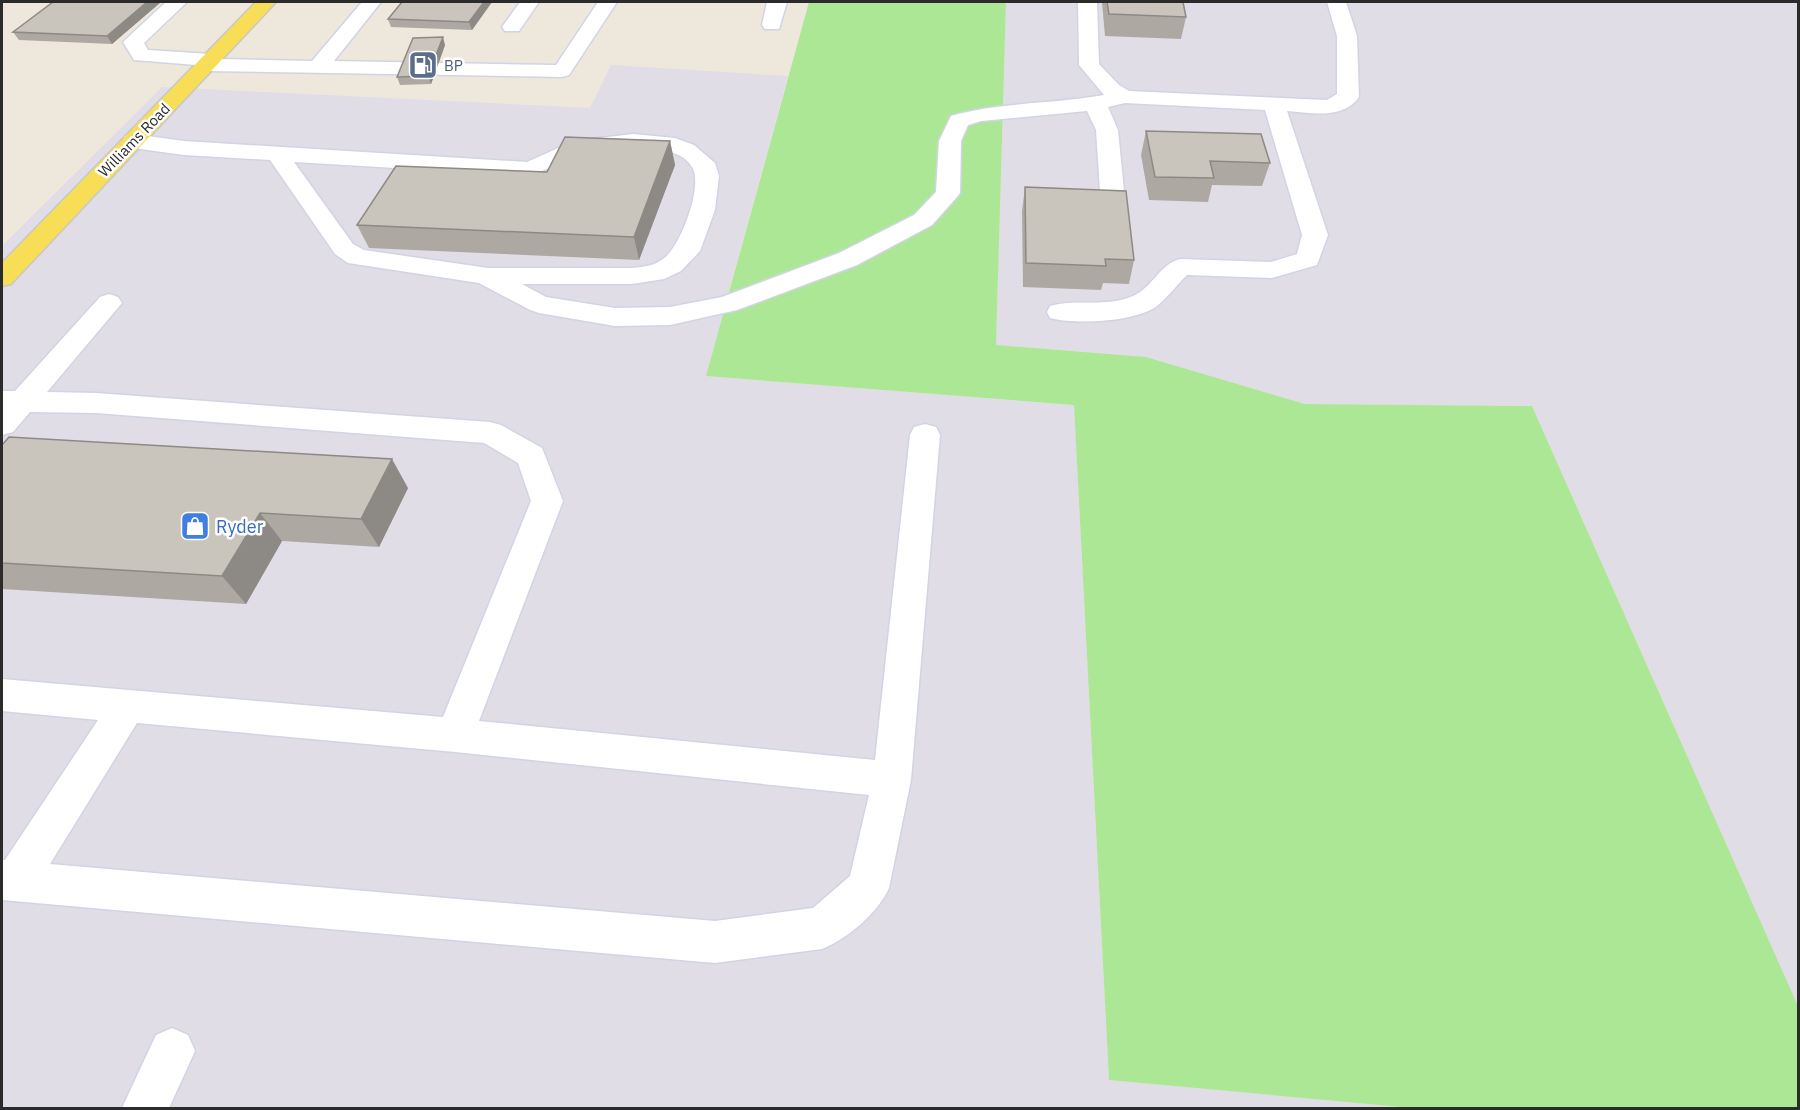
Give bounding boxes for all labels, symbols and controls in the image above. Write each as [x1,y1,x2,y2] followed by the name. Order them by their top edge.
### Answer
[407,49,439,81] fuel station icon: BP
[444,56,463,75] place label: BP
[94,99,174,181] street label: Williams Road
[179,510,211,542] shop icon: Ryder
[216,515,264,538] place label: Ryder

